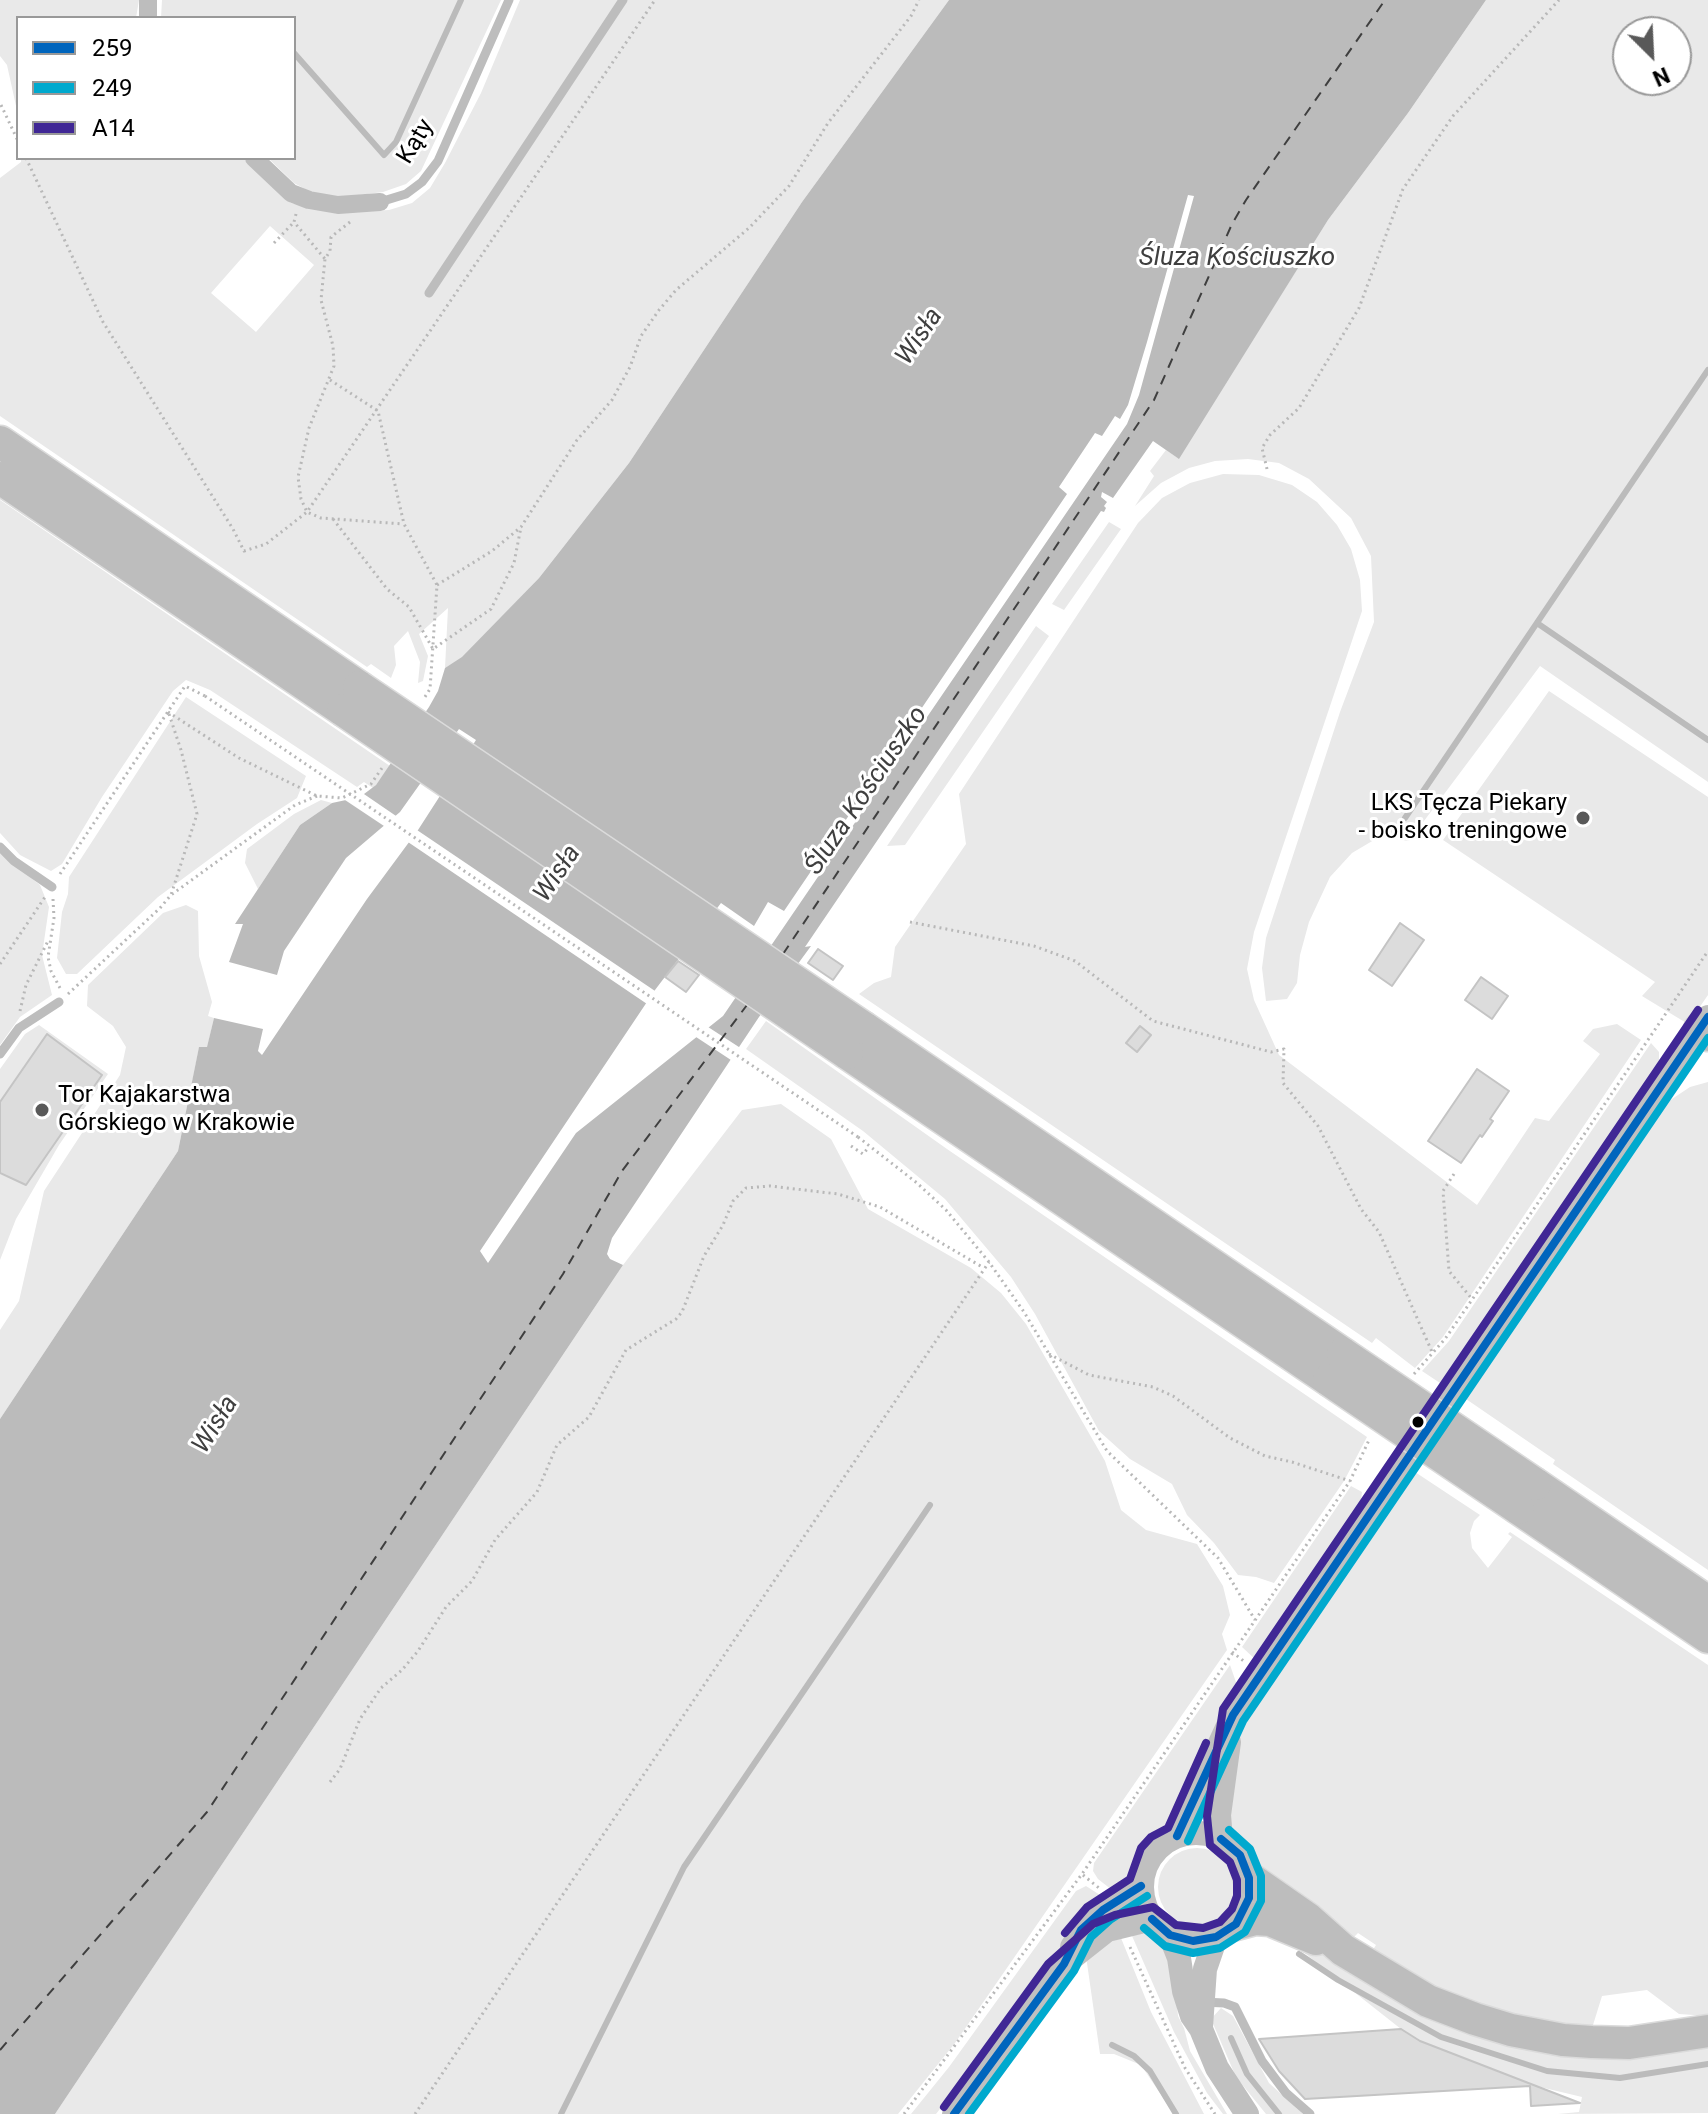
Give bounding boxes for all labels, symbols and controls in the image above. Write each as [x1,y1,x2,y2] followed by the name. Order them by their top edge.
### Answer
[16,16,296,160] legend
[1612,16,1692,96] north arrow
[92,34,132,62] text: 259
[1649,62,1673,91] text: N
[92,74,132,102] text: 249
[92,114,135,142] text: A14
[391,114,441,170] street label: Kąty
[1139,242,1335,274] water label: Śluza Kościuszko
[890,303,950,371] water label: Wisła
[799,701,935,881] water label: Śluza Kościuszko
[1358,790,1567,846] place label: LKS Tęcza Piekary - boisko treningowe
[1574,809,1592,827] marker: LKS Tęcza Piekary - boisko treningowe
[528,840,588,908] water label: Wisła
[58,1082,295,1138] place label: Tor Kajakarstwa Górskiego w Krakowie
[33,1101,51,1119] marker: Tor Kajakarstwa Górskiego w Krakowie
[186,1390,246,1460] water label: Wisła
[1410,1414,1426,1430] unlabelled marker

